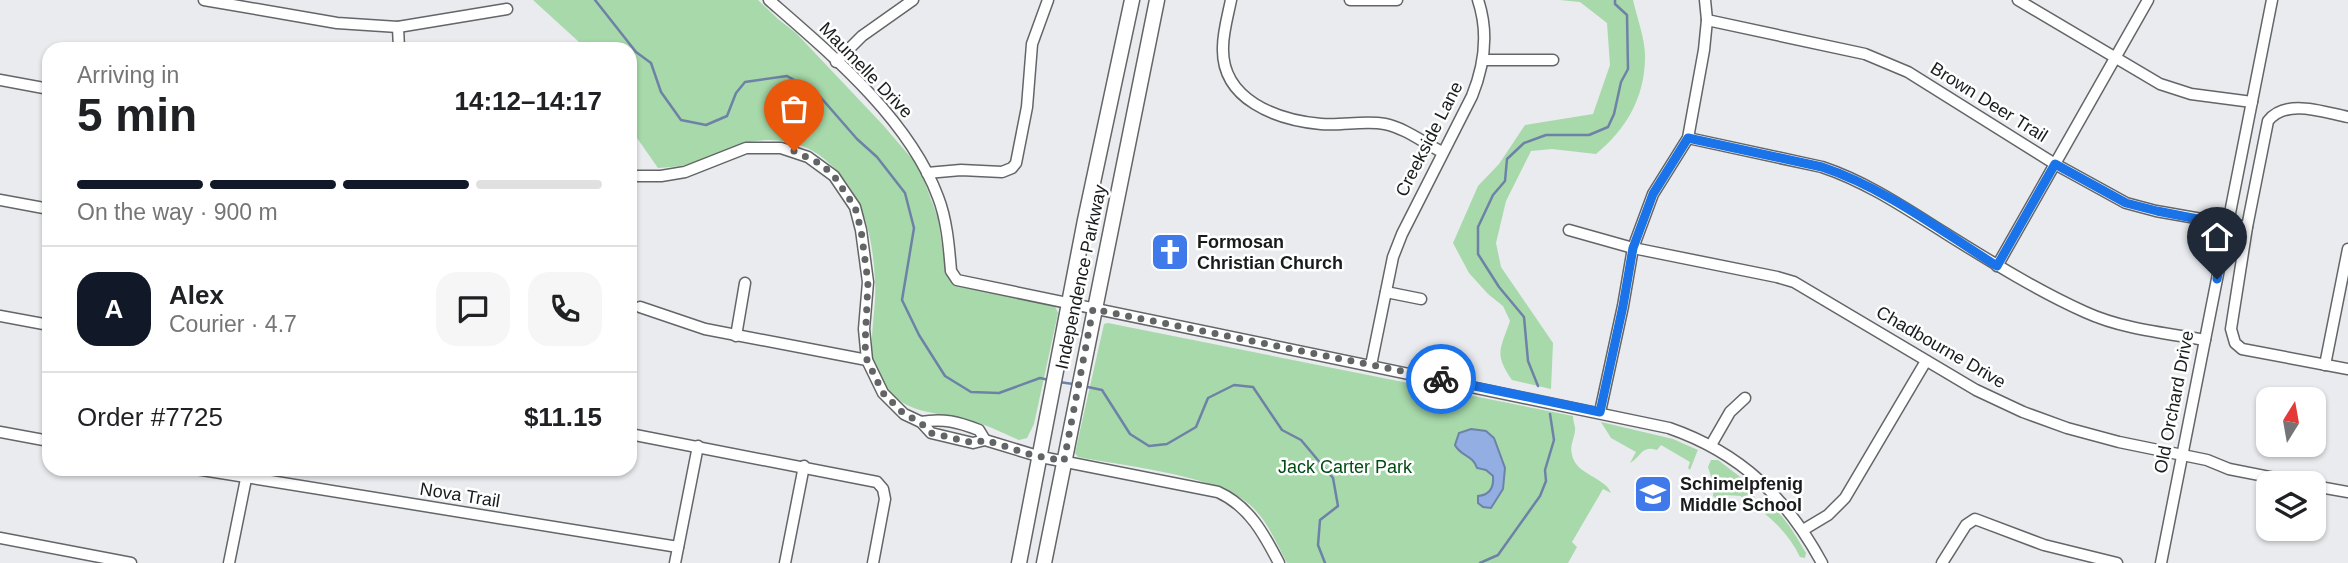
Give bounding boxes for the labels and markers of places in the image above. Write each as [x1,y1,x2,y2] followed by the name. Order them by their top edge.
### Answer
[764,79,824,151] pin
[2187,207,2247,279] pin
[1149,231,1191,273] church icon: Formosan Christian Church
[1197,232,1343,273] place label: Formosan Christian Church
[1632,473,1674,515] school or university icon: Schimelpfenig Middle School
[1680,474,1803,515] place label: Schimelpfenig Middle School

